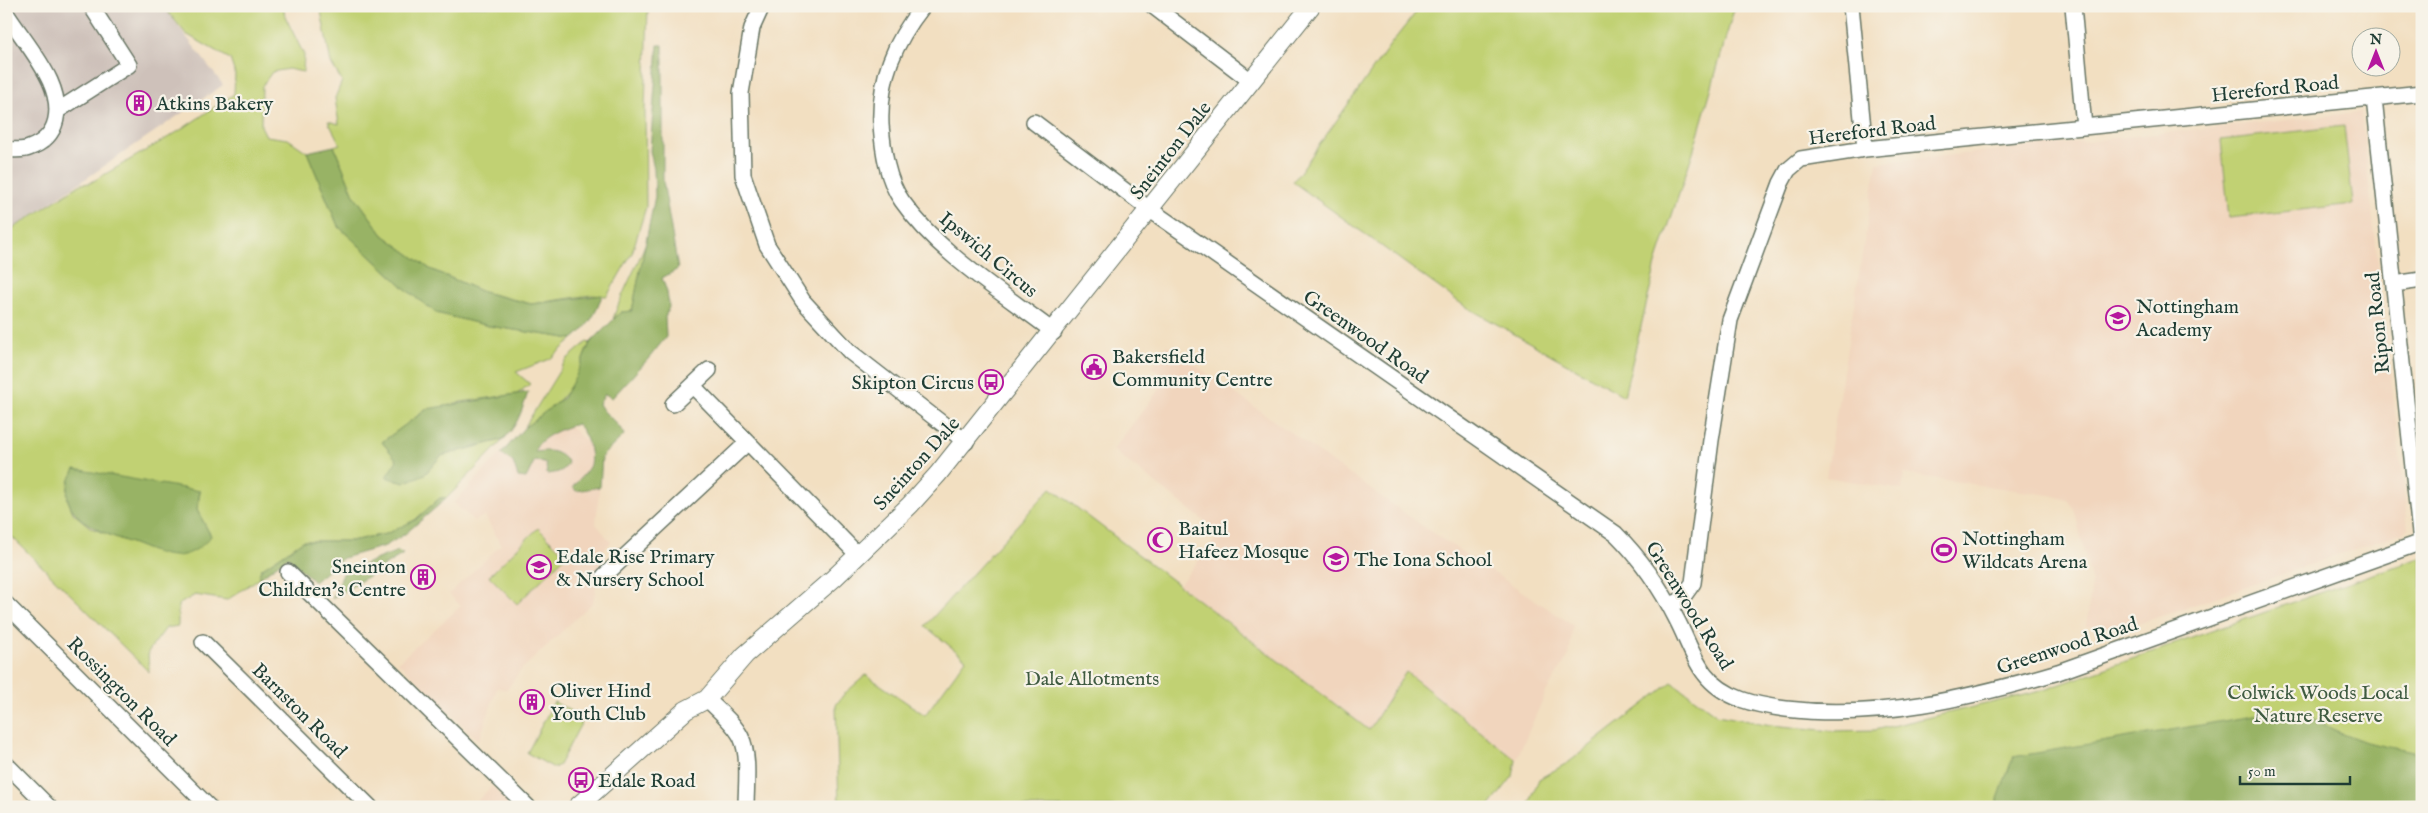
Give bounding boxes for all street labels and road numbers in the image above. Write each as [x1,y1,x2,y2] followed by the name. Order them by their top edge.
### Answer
[2210,70,2340,109] street label: Hereford Road
[1125,97,1217,205] street label: Sneinton Dale
[1807,111,1938,152] street label: Hereford Road
[934,207,1043,304] street label: Ipswich Circus
[2361,270,2396,375] street label: Ripon Road
[1298,285,1433,390] street label: Greenwood Road
[868,412,966,516] street label: Sneinton Dale
[1639,537,1738,675] street label: Greenwood Road
[1994,612,2141,681] street label: Greenwood Road
[61,632,181,752] street label: Rossington Road
[246,658,352,764] street label: Barnston Road

